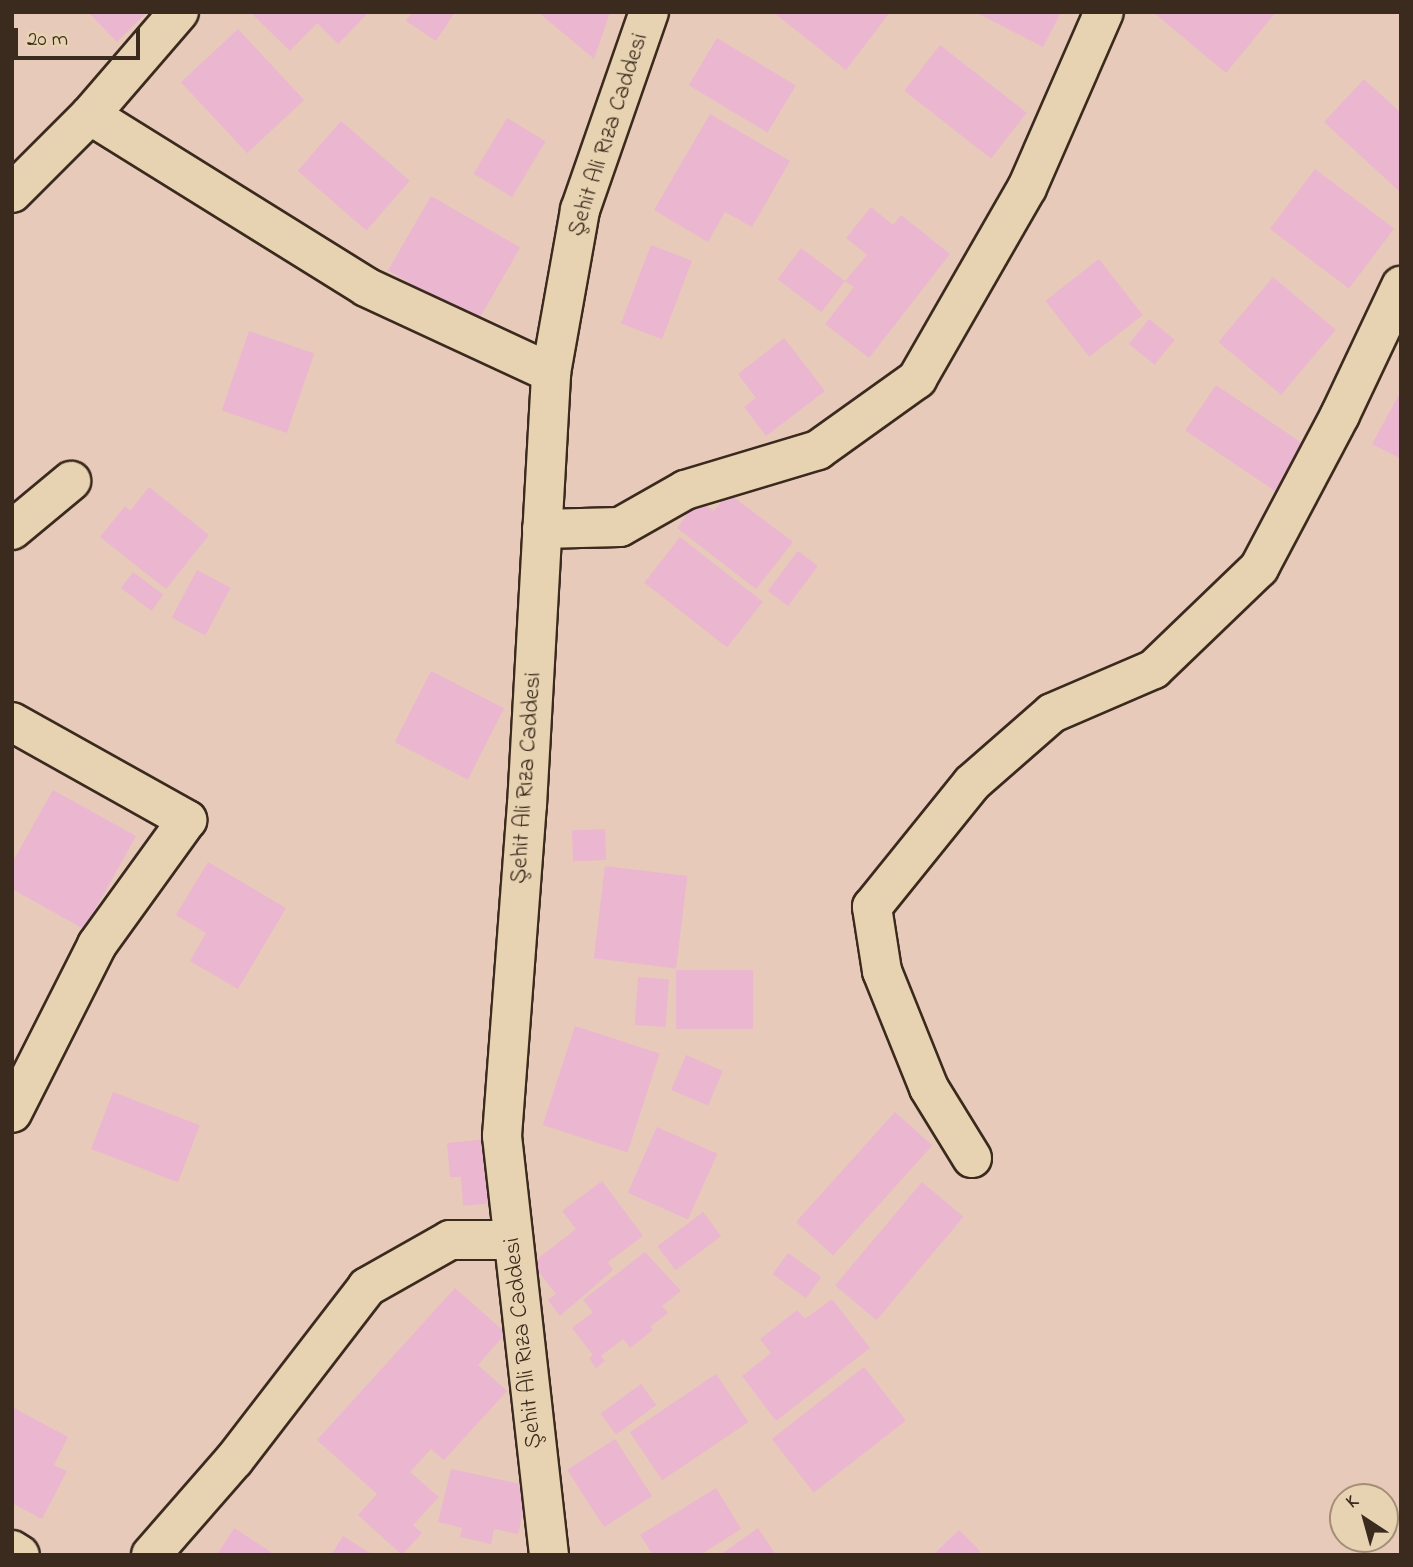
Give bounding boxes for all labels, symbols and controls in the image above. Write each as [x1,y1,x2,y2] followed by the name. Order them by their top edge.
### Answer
[18,14,144,58] scale bar
[27,25,68,55] text: 20 m
[563,30,655,240] street label: Şehit Ali Rıza Caddesi
[505,671,549,885] street label: Şehit Ali Rıza Caddesi
[499,1236,549,1450] street label: Şehit Ali Rıza Caddesi
[1329,1483,1399,1553] north arrow
[1341,1489,1364,1516] text: K

